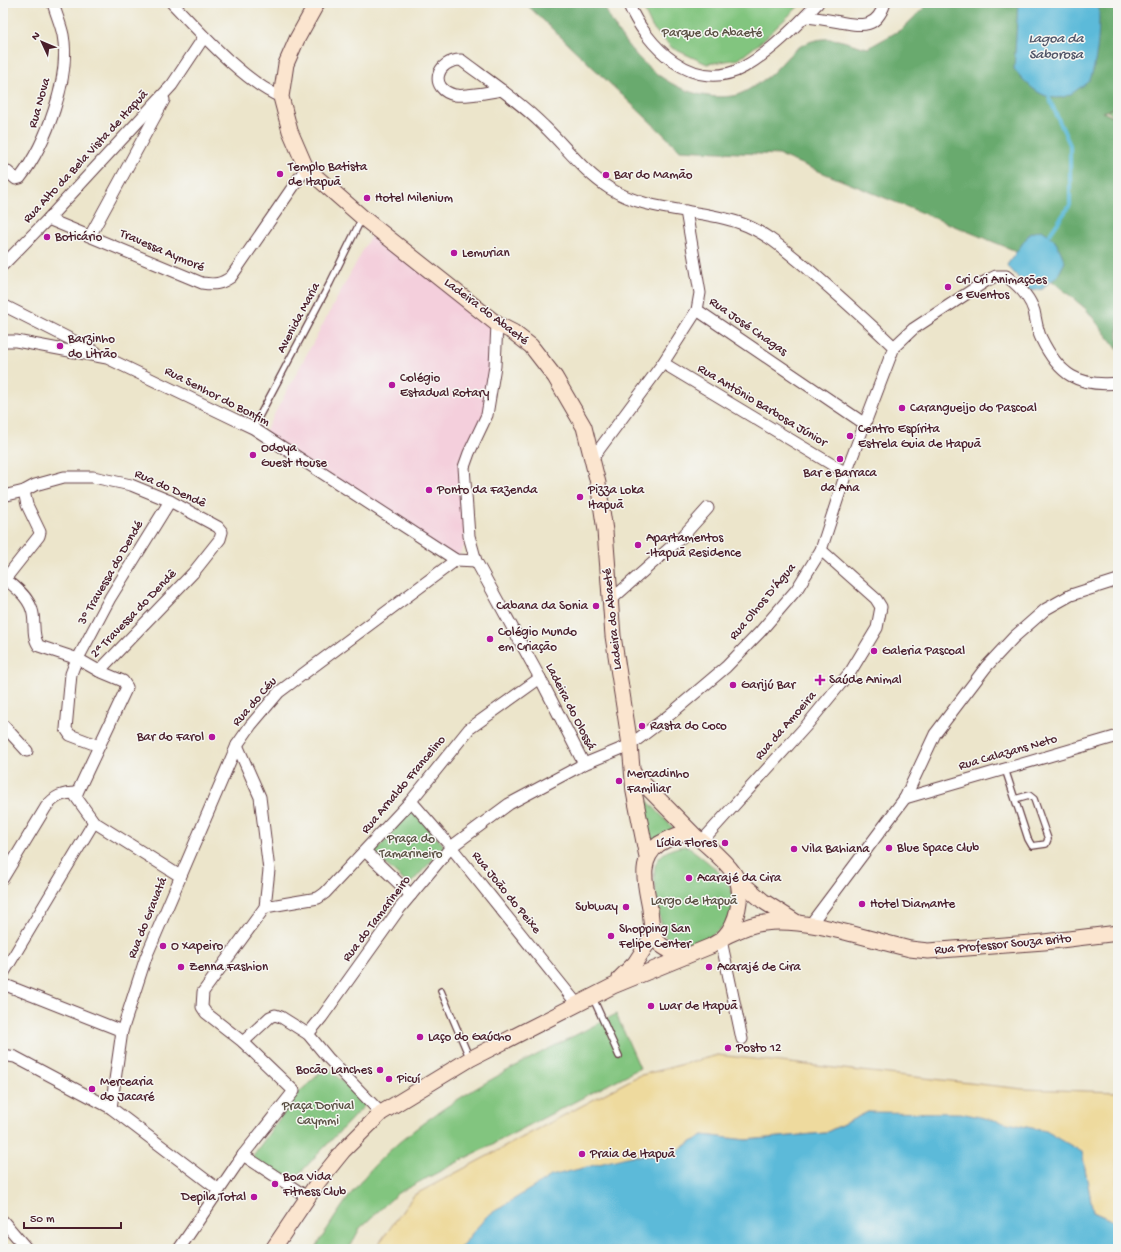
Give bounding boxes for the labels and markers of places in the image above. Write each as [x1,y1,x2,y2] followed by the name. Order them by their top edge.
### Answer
[287,160,368,190] place label: Templo Batista de Itapuã
[613,168,693,183] place label: Bar do Mamão
[275,169,285,179] marker: Templo Batista de Itapuã
[601,170,611,180] marker: Bar do Mamão
[375,191,453,206] place label: Hotel Milenium
[362,193,372,203] marker: Hotel Milenium
[54,230,103,245] place label: Boticário
[42,232,52,242] marker: Boticário
[462,246,510,261] place label: Lemurian
[449,248,459,258] marker: Lemurian
[956,273,1048,303] place label: Cri Cri Animações e Eventos
[943,282,953,292] marker: Cri Cri Animações e Eventos
[67,332,117,362] place label: Barzinho do Litrão
[55,341,65,351] marker: Barzinho do Litrão
[400,371,490,401] place label: Colégio Estadual Rotary
[387,380,397,390] marker: Colégio Estadual Rotary
[910,401,1037,416] place label: Carangueijo do Pascoal
[897,403,907,413] marker: Carangueijo do Pascoal
[858,422,982,452] place label: Centro Espírita Estrela Guia de Itapuã
[845,431,855,441] marker: Centro Espírita Estrela Guia de Itapuã
[261,441,327,471] place label: Odoya Guest House
[248,450,258,460] marker: Odoya Guest House
[835,454,845,464] marker: Bar e Barraca da Ana
[802,466,877,496] place label: Bar e Barraca da Ana
[436,483,538,498] place label: Ponto da Fazenda
[587,483,645,513] place label: Pizza Loka Itapuã
[424,485,434,495] marker: Ponto da Fazenda
[575,492,585,502] marker: Pizza Loka Itapuã
[646,531,742,561] place label: Apartamentos -Itapuã Residence
[633,540,643,550] marker: Apartamentos -Itapuã Residence
[496,599,589,614] place label: Cabana da Sonia
[591,601,601,611] marker: Cabana da Sonia
[498,625,577,655] place label: Colégio Mundo em Criação
[485,634,495,644] marker: Colégio Mundo em Criação
[882,644,965,659] place label: Galeria Pascoal
[869,646,879,656] marker: Galeria Pascoal
[829,673,902,688] place label: Saúde Animal
[814,674,826,686] marker: Saúde Animal
[741,678,797,693] place label: Garijú Bar
[728,680,738,690] marker: Garijú Bar
[650,719,727,734] place label: Rasta do Coco
[637,721,647,731] marker: Rasta do Coco
[136,730,204,745] place label: Bar do Farol
[207,732,217,742] marker: Bar do Farol
[626,767,690,797] place label: Mercadinho Familiar
[614,776,624,786] marker: Mercadinho Familiar
[656,836,718,851] place label: Lídia Flores
[720,838,730,848] marker: Lídia Flores
[896,841,979,856] place label: Blue Space Club
[801,842,870,857] place label: Vila Bahiana
[884,843,894,853] marker: Blue Space Club
[789,844,799,854] marker: Vila Bahiana
[697,871,782,886] place label: Acarajé da Cira
[684,873,694,883] marker: Acarajé da Cira
[870,897,956,912] place label: Hotel Diamante
[857,899,867,909] marker: Hotel Diamante
[575,900,619,915] place label: Subway
[621,902,631,912] marker: Subway
[618,922,692,952] place label: Shopping San Felipe Center
[606,931,616,941] marker: Shopping San Felipe Center
[171,939,224,954] place label: O Xapeiro
[158,941,168,951] marker: O Xapeiro
[189,960,269,975] place label: Zenna Fashion
[717,960,802,975] place label: Acarajé de Cira
[176,962,186,972] marker: Zenna Fashion
[704,962,714,972] marker: Acarajé de Cira
[659,999,738,1014] place label: Luar de Itapuã
[646,1001,656,1011] marker: Luar de Itapuã
[428,1030,512,1045] place label: Laço do Gaúcho
[415,1032,425,1042] marker: Laço do Gaúcho
[735,1041,782,1056] place label: Posto 12
[723,1043,733,1053] marker: Posto 12
[295,1063,373,1078] place label: Bocão Lanches
[375,1065,385,1075] marker: Bocão Lanches
[396,1072,422,1087] place label: Picuí
[384,1074,394,1084] marker: Picuí
[100,1075,155,1105] place label: Mercearia do Jacaré
[87,1084,97,1094] marker: Mercearia do Jacaré
[589,1147,676,1162] place label: Praia de Itapuã
[577,1149,587,1159] marker: Praia de Itapuã
[282,1170,346,1200] place label: Boa Vida Fitness Club
[270,1179,280,1189] marker: Boa Vida Fitness Club
[180,1190,246,1205] place label: Depila Total
[249,1192,259,1202] marker: Depila Total

